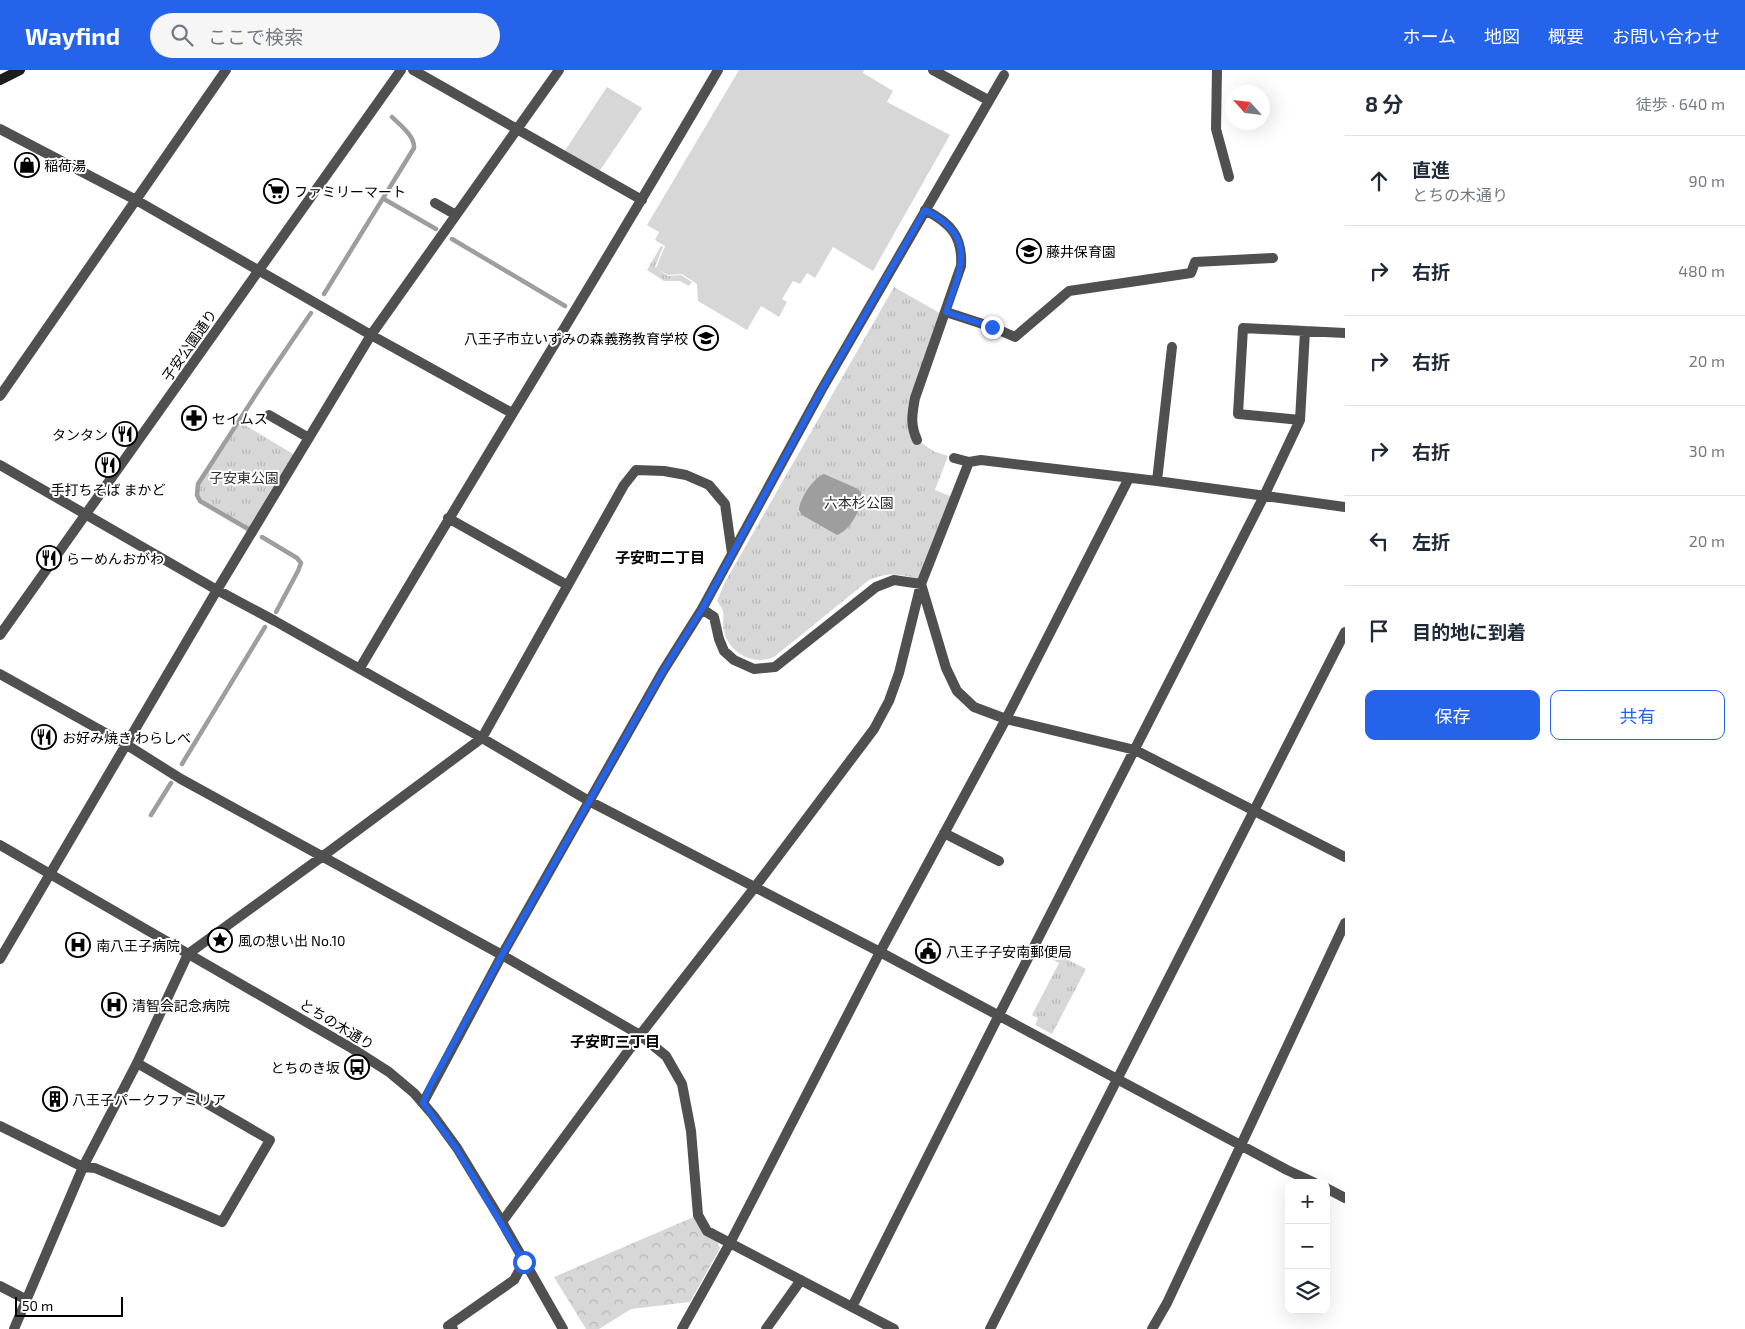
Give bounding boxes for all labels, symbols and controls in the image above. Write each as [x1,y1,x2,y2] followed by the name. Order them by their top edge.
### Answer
[150,13,500,58] search box
[25,21,120,50] text: Wayfind
[168,21,196,49] icon: search
[208,25,303,48] text: ここで検索
[1403,25,1456,47] text: ホーム
[1484,25,1520,47] text: 地図
[1548,25,1584,47] text: 概要
[1612,25,1720,47] text: お問い合わせ
[1225,85,1270,130] north arrow
[1365,91,1404,116] text: 8 分
[1636,94,1725,113] text: 徒歩 · 640 m
[14,152,40,178] shop icon: 稲荷湯
[44,157,86,174] place label: 稲荷湯
[1412,158,1450,181] text: 直進
[1365,167,1393,195] icon: ahead
[1689,171,1725,190] text: 90 m
[263,178,289,204] supermarket icon: ファミリーマート
[294,183,406,200] place label: ファミリーマート
[1412,185,1508,204] text: とちの木通り
[1016,238,1042,264] school or university icon: 藤井保育園
[1046,243,1116,260] place label: 藤井保育園
[1365,257,1393,285] icon: right
[1412,260,1450,283] text: 右折
[1678,261,1725,280] text: 480 m
[158,306,220,384] street label: 子安公園通り
[981,316,1004,339] route end
[693,325,719,351] school or university icon: 八王子市立いずみの森義務教育学校
[464,330,688,347] place label: 八王子市立いずみの森義務教育学校
[1365,347,1393,375] icon: right
[1412,350,1450,373] text: 右折
[1689,351,1725,370] text: 20 m
[181,405,207,431] pharmacy icon: セイムス
[212,410,268,427] place label: セイムス
[112,421,138,447] restaurant icon: タンタン
[52,426,108,443] place label: タンタン
[1365,437,1393,465] icon: right
[1412,440,1450,463] text: 右折
[1689,441,1725,460] text: 30 m
[95,452,121,478] restaurant icon: 手打ちそば まかど
[209,469,279,486] park label: 子安東公園
[50,481,166,498] place label: 手打ちそば まかど
[824,494,894,511] park label: 六本杉公園
[1365,527,1393,555] icon: left
[1412,530,1450,553] text: 左折
[1689,531,1725,550] text: 20 m
[36,545,62,571] restaurant icon: らーめんおがわ
[615,548,705,566] district label: 子安町二丁目
[66,550,164,567] place label: らーめんおがわ
[1365,617,1393,645] icon: arrive
[1412,620,1526,643] text: 目的地に到着
[1365,690,1540,740] button: 保存
[1550,690,1725,740] button: 共有
[31,724,57,750] restaurant icon: お好み焼き わらしべ
[62,729,191,746] place label: お好み焼き わらしべ
[207,927,233,953] place icon: 風の想い出 No.10
[65,932,91,958] hospital icon: 南八王子病院
[238,932,346,949] place label: 風の想い出 No.10
[96,937,180,954] place label: 南八王子病院
[915,938,941,964] public building icon: 八王子子安南郵便局
[946,943,1072,960] place label: 八王子子安南郵便局
[101,992,127,1018] hospital icon: 清智会記念病院
[297,995,377,1053] street label: とちの木通り
[132,997,230,1014] place label: 清智会記念病院
[570,1032,660,1050] district label: 子安町三丁目
[344,1054,370,1080] bus stop icon: とちのき坂
[270,1059,340,1076] place label: とちのき坂
[42,1086,68,1112] building icon: 八王子パークファミリア
[72,1091,226,1108] place label: 八王子パークファミリア
[1285,1179,1330,1314] map controls
[1285,1179,1330,1224] button: +
[1285,1224,1330,1269] button: −
[513,1251,536,1274] route start
[1285,1269,1330,1314] button: layers
[15,1294,122,1317] scale bar
[22,1297,53,1314] text: 50 m

